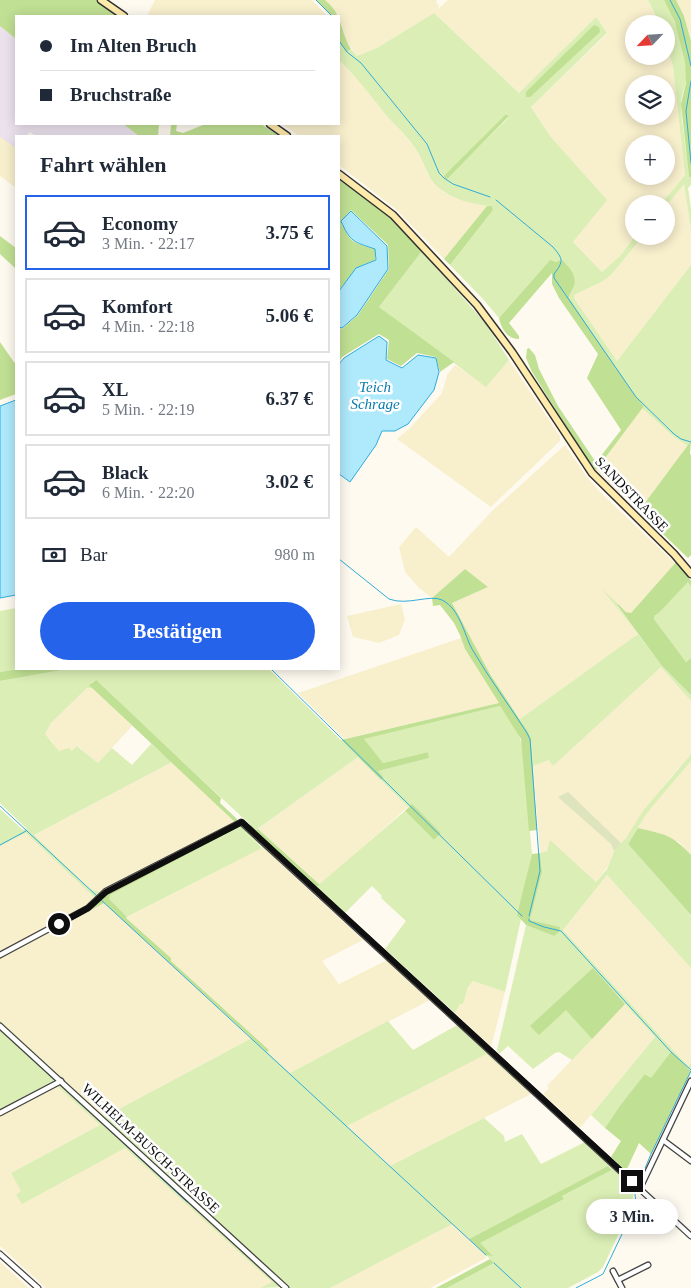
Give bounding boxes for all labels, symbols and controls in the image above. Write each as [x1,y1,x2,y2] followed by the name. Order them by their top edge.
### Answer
[625,15,675,65] north arrow
[625,15,675,245] map controls
[70,35,197,56] text: Im Alten Bruch
[625,75,675,125] button: layers
[70,84,171,105] text: Bruchstraße
[625,135,675,185] button: +
[40,152,167,177] text: Fahrt wählen
[625,195,675,245] button: −
[42,210,87,255] icon: car
[102,213,178,234] text: Economy
[266,222,313,243] text: 3.75 €
[102,235,194,252] text: 3 Min. · 22:17
[42,293,87,338] icon: car
[102,296,173,317] text: Komfort
[266,305,313,326] text: 5.06 €
[102,318,194,335] text: 4 Min. · 22:18
[42,376,87,421] icon: car
[102,379,128,400] text: XL
[350,379,400,412] water label: Teich Schrage
[266,388,313,409] text: 6.37 €
[102,401,194,418] text: 5 Min. · 22:19
[592,454,671,535] street label: SANDSTRASSE
[42,459,87,504] icon: car
[102,462,148,483] text: Black
[266,471,313,492] text: 3.02 €
[102,484,194,501] text: 6 Min. · 22:20
[40,541,68,569] icon: cash
[80,544,107,565] text: Bar
[275,546,315,563] text: 980 m
[40,602,315,660] button: Bestätigen
[48,913,70,935] route start
[79,1081,222,1216] street label: WILHELM-BUSCH-STRASSE
[621,1170,643,1192] route end
[586,1198,678,1234] callout: 3 Min.
[610,1208,654,1225] text: 3 Min.

